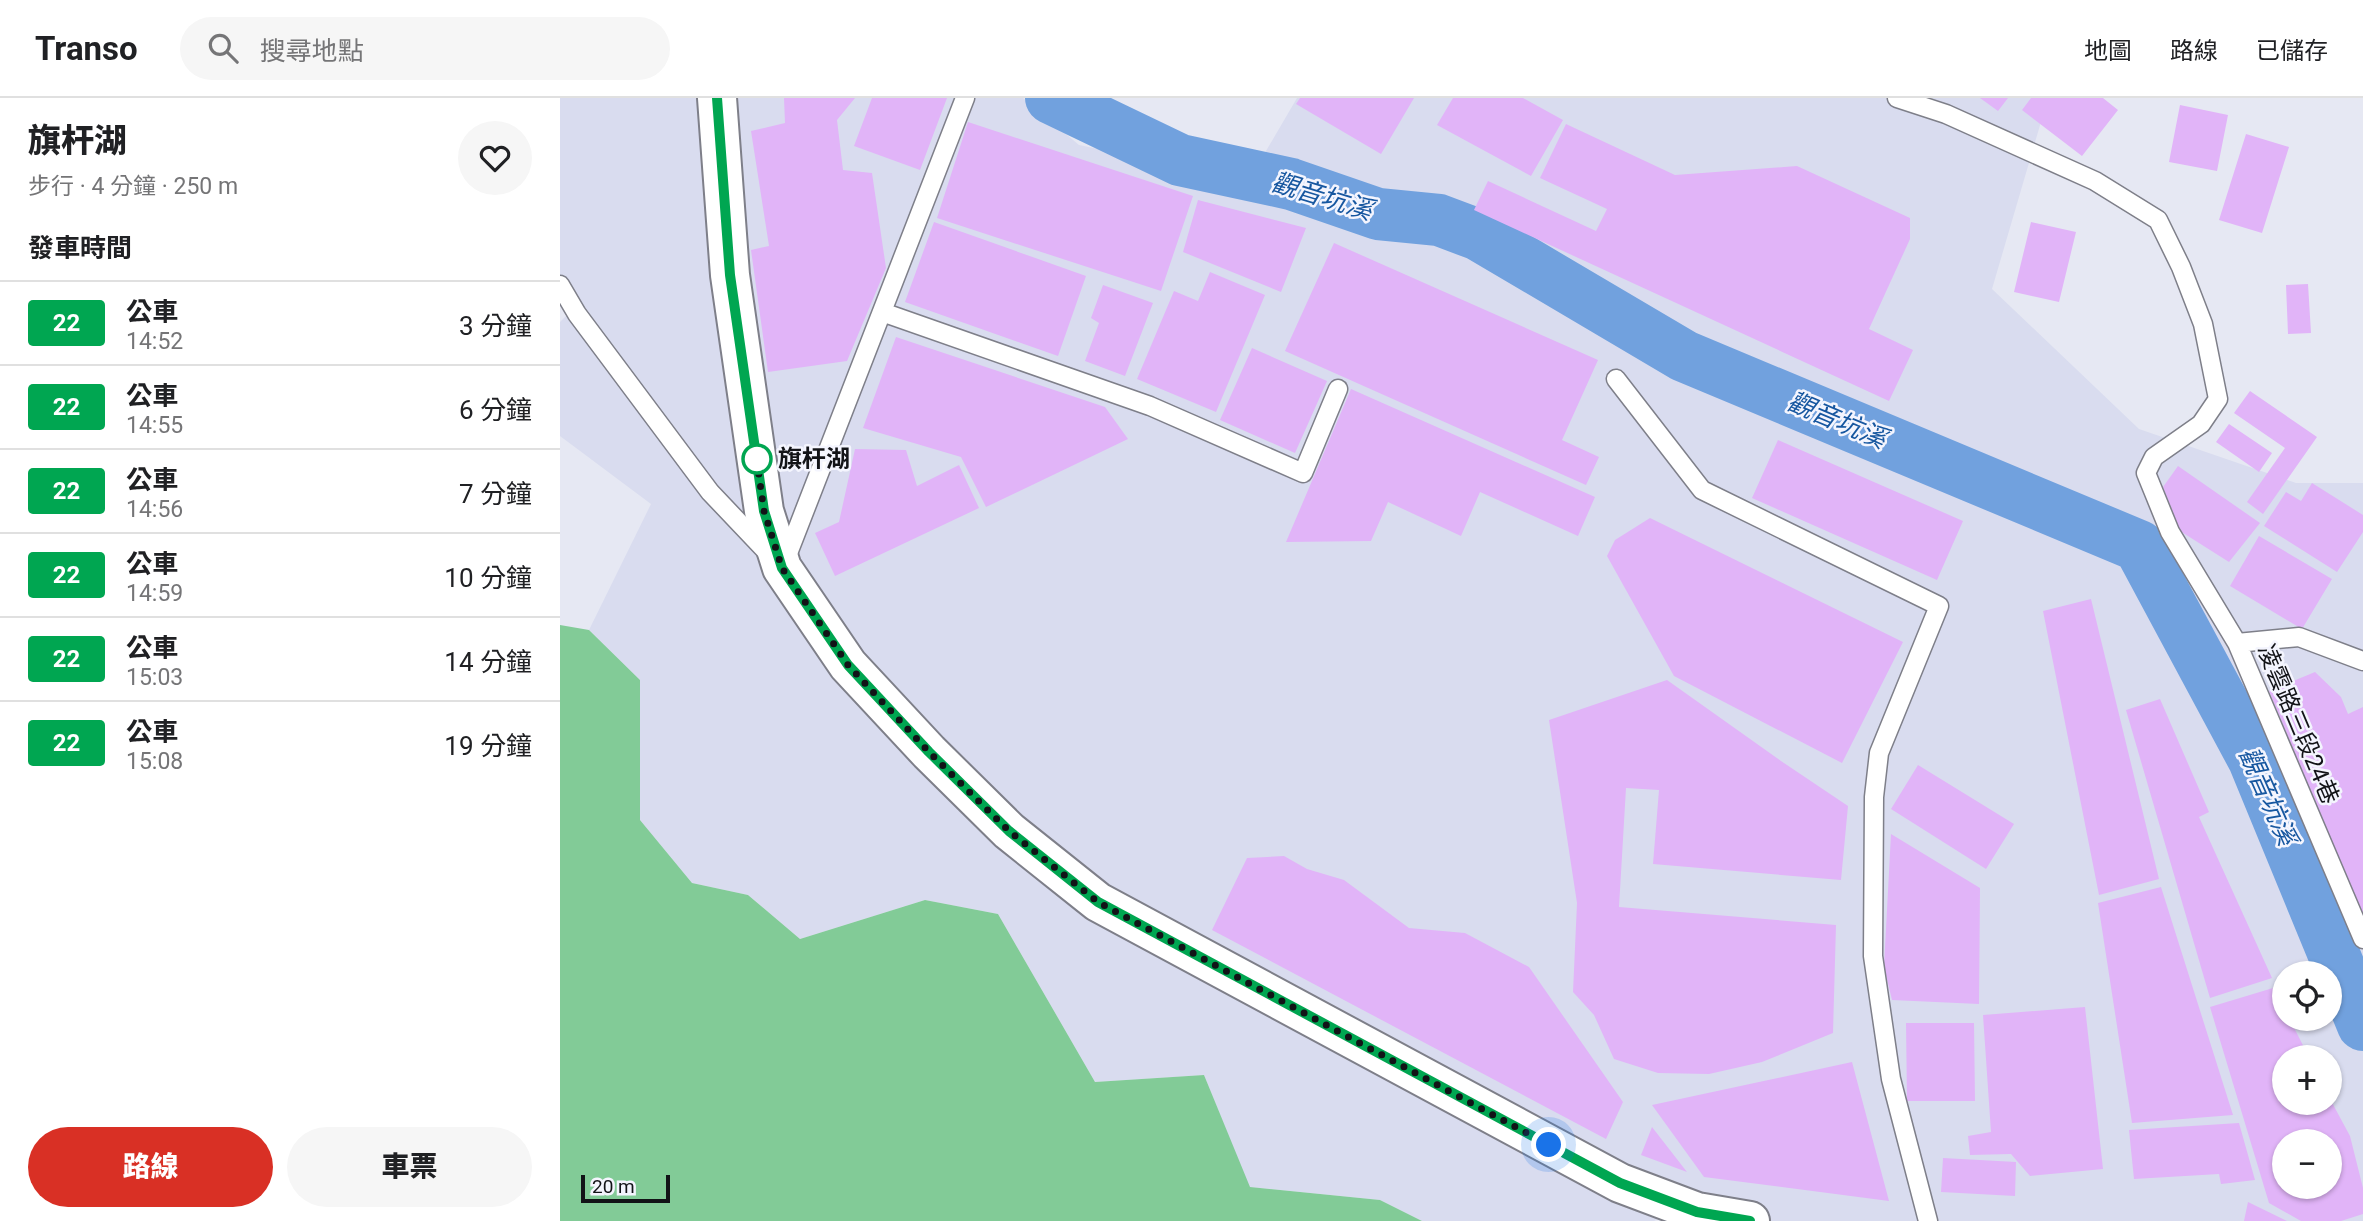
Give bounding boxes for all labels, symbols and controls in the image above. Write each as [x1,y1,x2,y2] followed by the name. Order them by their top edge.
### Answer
[180,17,670,80] search box
[35,29,138,68] text: Transo
[204,29,242,67] icon: search
[260,36,364,66] text: 搜尋地點
[2084,37,2132,65] text: 地圖
[2170,37,2218,65] text: 路線
[2256,37,2328,65] text: 已儲存
[28,121,127,160] text: 旗杆湖
[458,121,532,195] button: heart
[1268,166,1380,227] water label: 觀音坑溪
[28,173,238,200] text: 步行 · 4 分鐘 · 250 m
[28,233,132,263] text: 發車時間
[126,297,178,327] text: 公車
[53,309,80,337] text: 22
[459,311,532,341] text: 3 分鐘
[126,328,183,355] text: 14:52
[126,381,178,411] text: 公車
[1783,386,1894,456] water label: 觀音坑溪
[53,393,80,421] text: 22
[459,395,532,425] text: 6 分鐘
[126,412,183,439] text: 14:55
[742,444,772,474] marker: 旗杆湖
[778,445,850,473] place label: 旗杆湖
[126,465,178,495] text: 公車
[53,477,80,505] text: 22
[459,479,532,509] text: 7 分鐘
[126,496,183,523] text: 14:56
[126,549,178,579] text: 公車
[53,561,80,589] text: 22
[444,563,532,593] text: 10 分鐘
[126,580,183,607] text: 14:59
[126,633,178,663] text: 公車
[2252,640,2344,808] street label: 凌雲路三段24巷
[53,645,80,673] text: 22
[444,647,532,677] text: 14 分鐘
[126,664,183,691] text: 15:03
[126,717,178,747] text: 公車
[53,729,80,757] text: 22
[444,731,532,761] text: 19 分鐘
[2233,742,2304,853] water label: 觀音坑溪
[126,748,183,775] text: 15:08
[2272,961,2342,1199] map controls
[2272,961,2342,1031] button: locate
[2272,1045,2342,1115] button: +
[28,1127,273,1207] button: 路線
[287,1127,532,1207] button: 車票
[1531,1127,1566,1162] your location
[2272,1129,2342,1199] button: −
[581,1172,670,1204] scale bar
[592,1175,635,1198] text: 20 m

